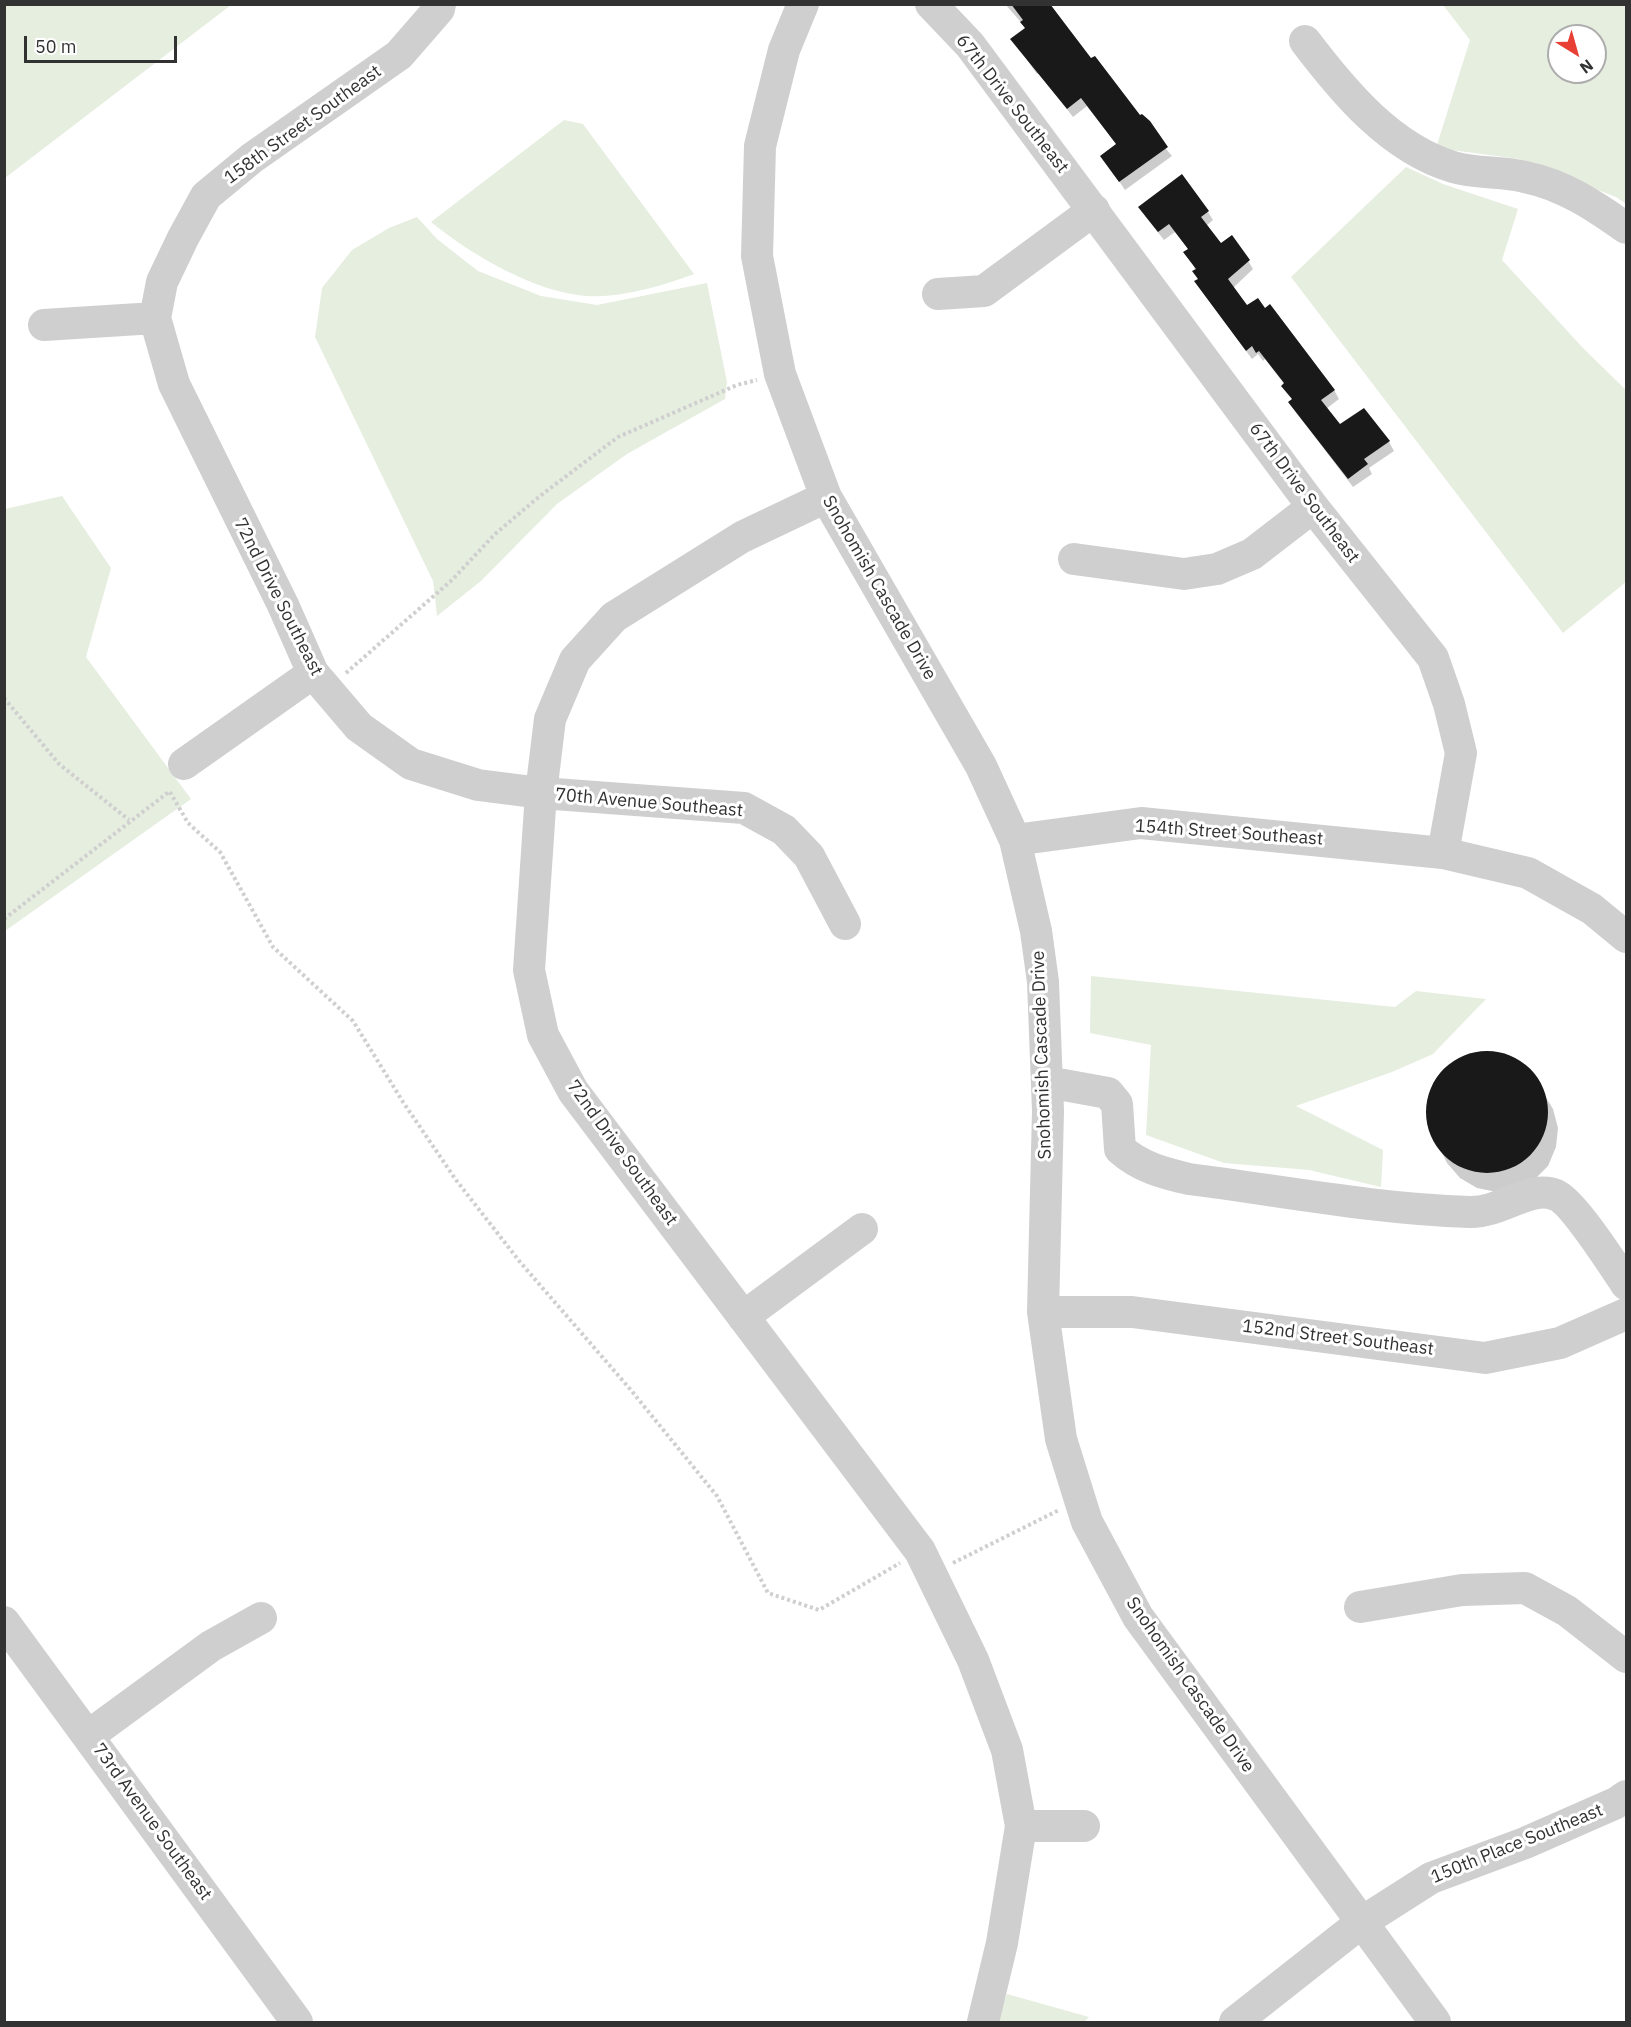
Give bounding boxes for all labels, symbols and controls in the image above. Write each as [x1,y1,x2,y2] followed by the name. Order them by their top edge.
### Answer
[27,24,180,62] scale bar
[1547,24,1607,84] north arrow
[951,30,1073,178] street label: 67th Drive Southeast
[35,35,77,58] text: 50 m
[1576,55,1597,78] text: N
[220,61,386,189] street label: 158th Street Southeast
[1244,419,1364,567] street label: 67th Drive Southeast
[817,492,941,684] street label: Snohomish Cascade Drive
[229,514,327,680] street label: 72nd Drive Southeast
[554,784,744,822] street label: 70th Avenue Southeast
[1134,816,1324,850] street label: 154th Street Southeast
[1028,950,1056,1160] street label: Snohomish Cascade Drive
[562,1076,682,1230] street label: 72nd Drive Southeast
[1241,1316,1435,1360] street label: 152nd Street Southeast
[1121,1593,1259,1777] street label: Snohomish Cascade Drive
[88,1739,216,1905] street label: 73rd Avenue Southeast
[1428,1800,1606,1888] street label: 150th Place Southeast

